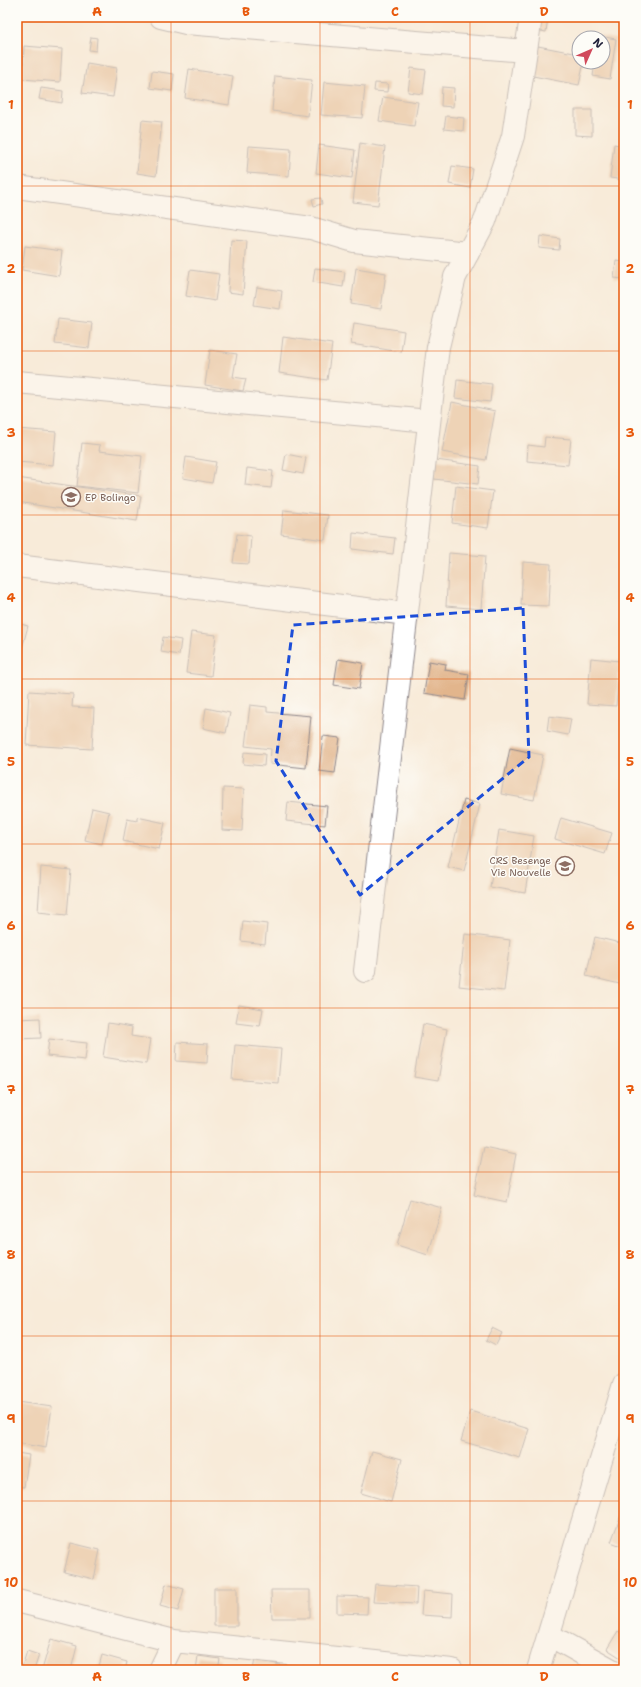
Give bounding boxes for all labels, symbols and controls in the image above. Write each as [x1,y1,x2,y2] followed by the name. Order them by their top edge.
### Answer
[92,3,102,20] text: A
[242,3,250,20] text: B
[391,3,399,20] text: C
[539,3,549,20] text: D
[571,30,611,70] north arrow
[589,35,606,52] text: N
[8,96,14,113] text: 1
[627,96,633,113] text: 1
[6,260,16,277] text: 2
[625,260,635,277] text: 2
[6,424,16,441] text: 3
[625,424,635,441] text: 3
[60,486,82,508] school or university icon: EP Bolingo
[85,491,136,504] place label: EP Bolingo
[6,589,16,606] text: 4
[625,589,635,606] text: 4
[7,753,15,770] text: 5
[626,753,634,770] text: 5
[490,854,551,879] place label: CRS Besenge Vie Nouvelle
[554,855,576,877] school or university icon: CRS Besenge Vie Nouvelle
[6,917,16,934] text: 6
[625,917,635,934] text: 6
[6,1081,16,1098] text: 7
[625,1081,635,1098] text: 7
[6,1246,16,1263] text: 8
[625,1246,635,1263] text: 8
[6,1410,16,1427] text: 9
[625,1410,635,1427] text: 9
[4,1574,18,1591] text: 10
[623,1574,637,1591] text: 10
[92,1668,102,1685] text: A
[242,1668,250,1685] text: B
[391,1668,399,1685] text: C
[539,1668,549,1685] text: D

